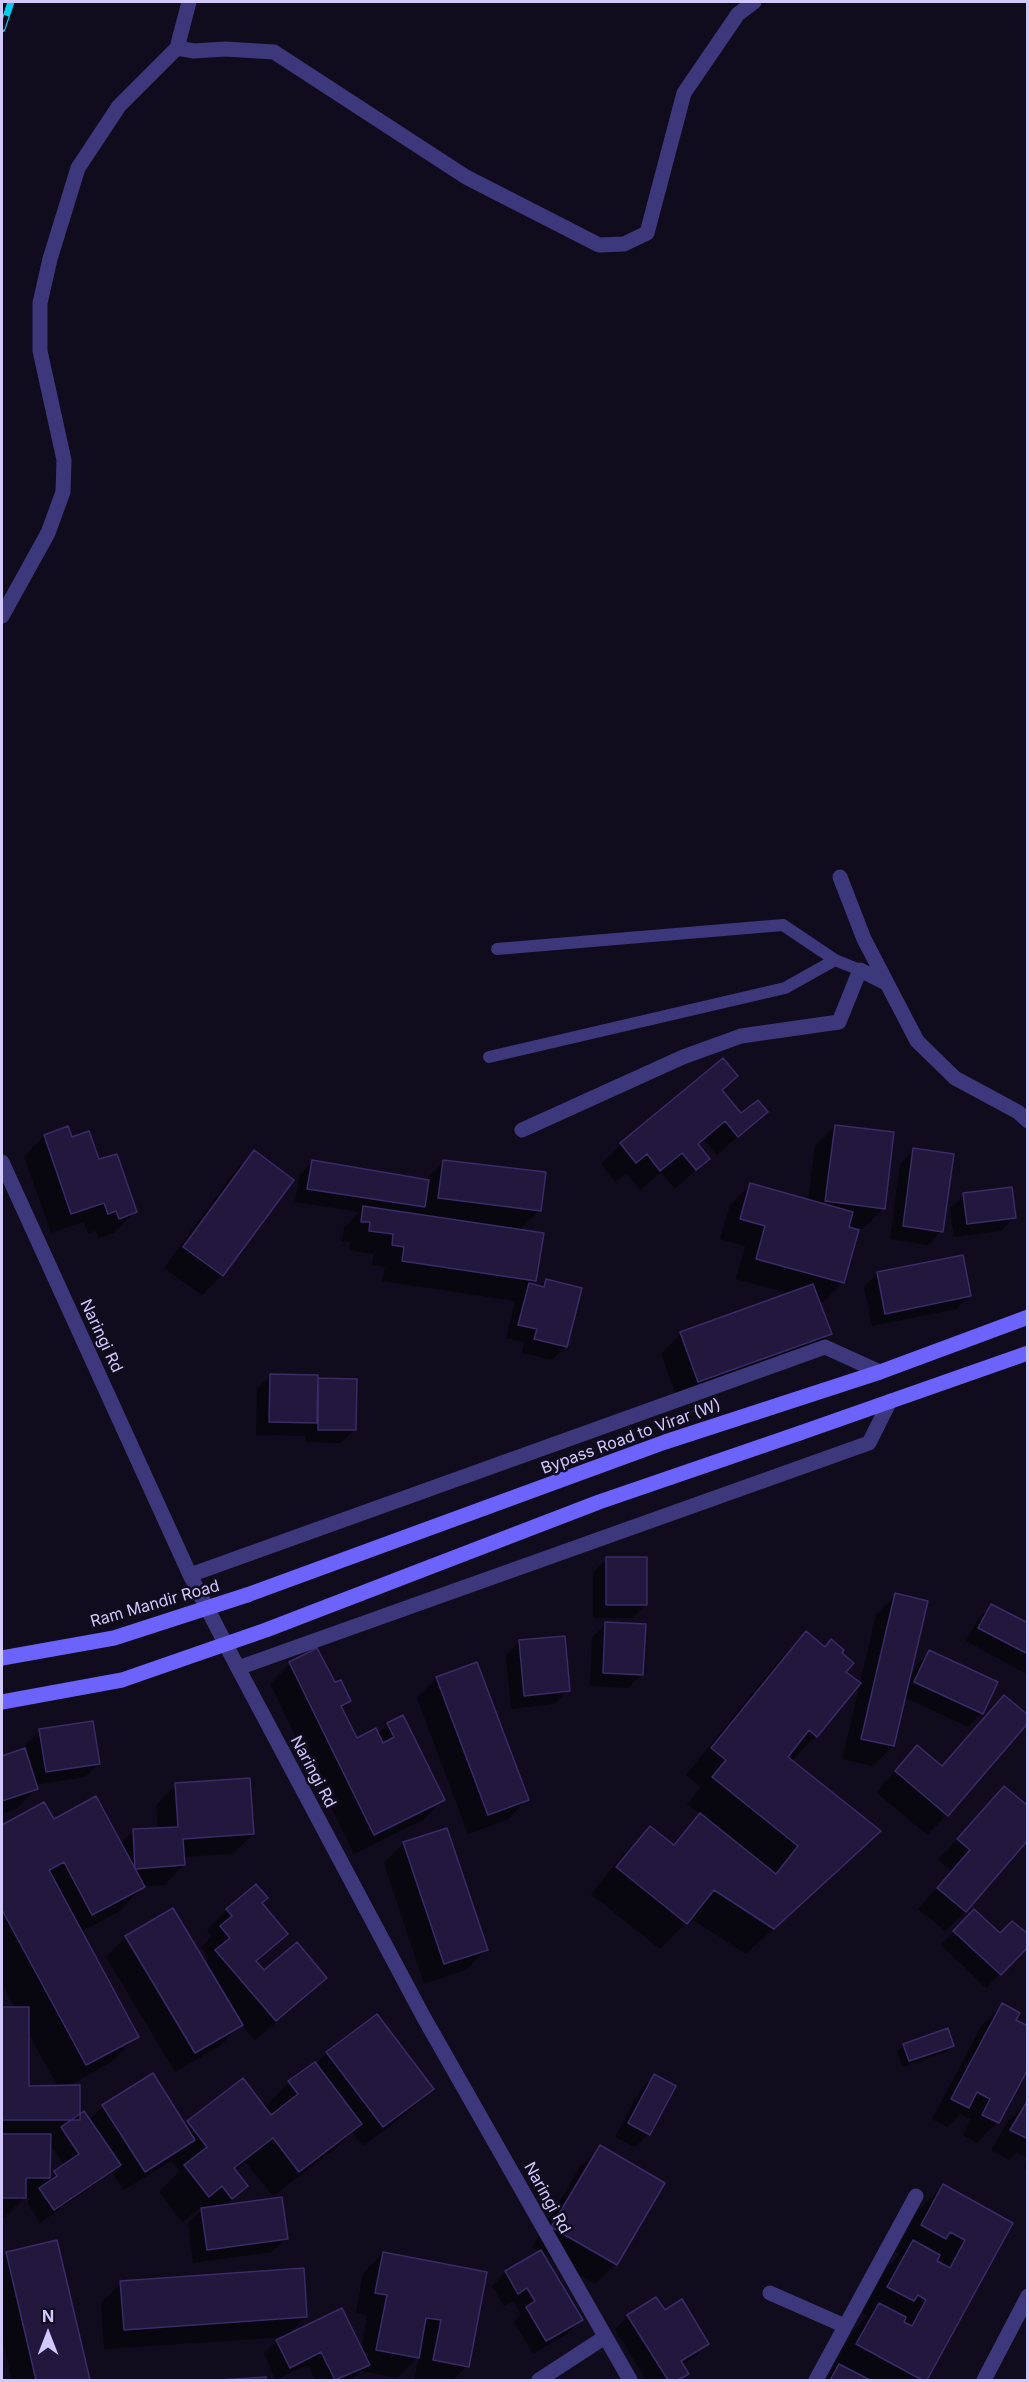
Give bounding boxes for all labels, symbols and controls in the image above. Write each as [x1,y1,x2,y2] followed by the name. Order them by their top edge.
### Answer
[76,1296,126,1376] street label: Naringi Rd
[538,1395,724,1479] street label: Bypass Road to Virar (W)
[88,1576,222,1632] street label: Ram Mandir Road
[286,1733,340,1811] street label: Naringi Rd
[520,2159,574,2237] street label: Naringi Rd
[18,2304,78,2364] north arrow
[42,2306,54,2326] text: N

